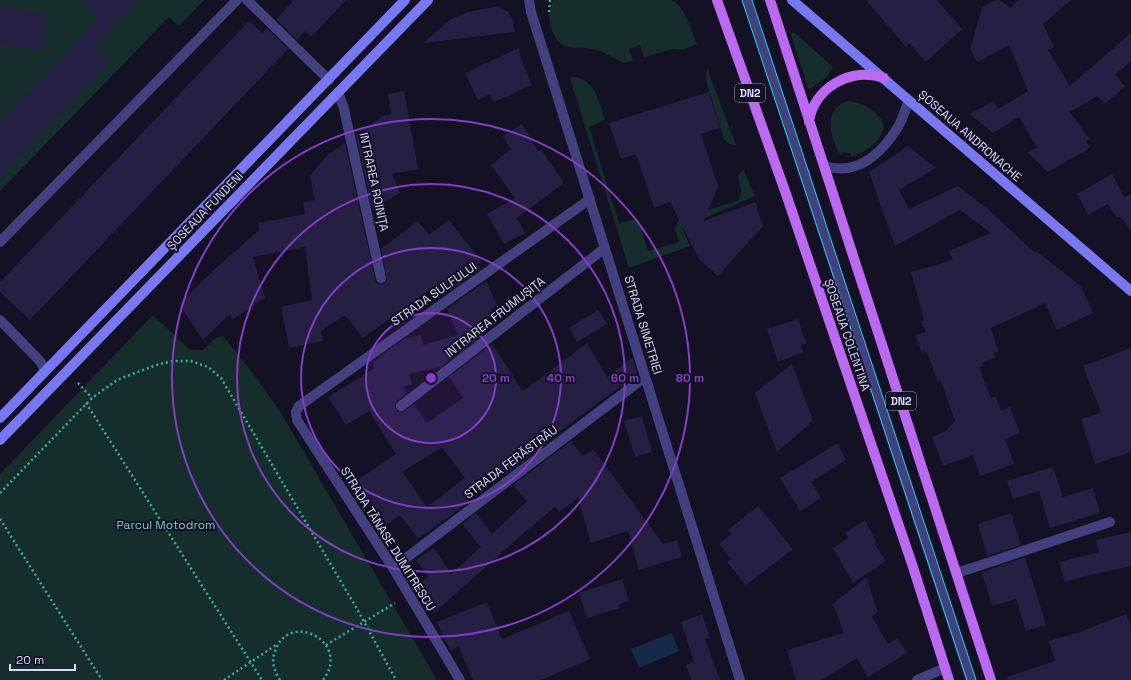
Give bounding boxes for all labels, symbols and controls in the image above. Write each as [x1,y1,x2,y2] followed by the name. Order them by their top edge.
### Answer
[735,84,765,102] road number: DN2
[915,87,1025,185] street label: ȘOSEAUA ANDRONACHE
[356,131,392,233] street label: INTRAREA ROINIȚA
[163,168,247,254] street label: ȘOSEAUA FUNDENI
[388,258,480,330] street label: STRADA SULFULUI
[442,273,548,361] street label: INTRAREA FRUMUȘIȚA
[620,274,666,376] street label: STRADA SIMETRIEI
[820,277,874,394] street label: ȘOSEAUA COLENTINA
[482,370,510,386] text: 20 m
[547,370,575,386] text: 40 m
[611,370,639,386] text: 60 m
[676,370,704,386] text: 80 m
[424,371,438,385] centre of rings
[886,392,916,410] road number: DN2
[461,422,561,502] street label: STRADA FERĂSTRĂU
[337,464,439,614] street label: STRADA TĂNASE DUMITRESCU
[117,517,215,533] park label: Parcul Motodrom
[10,646,75,672] scale bar
[16,652,44,668] text: 20 m

